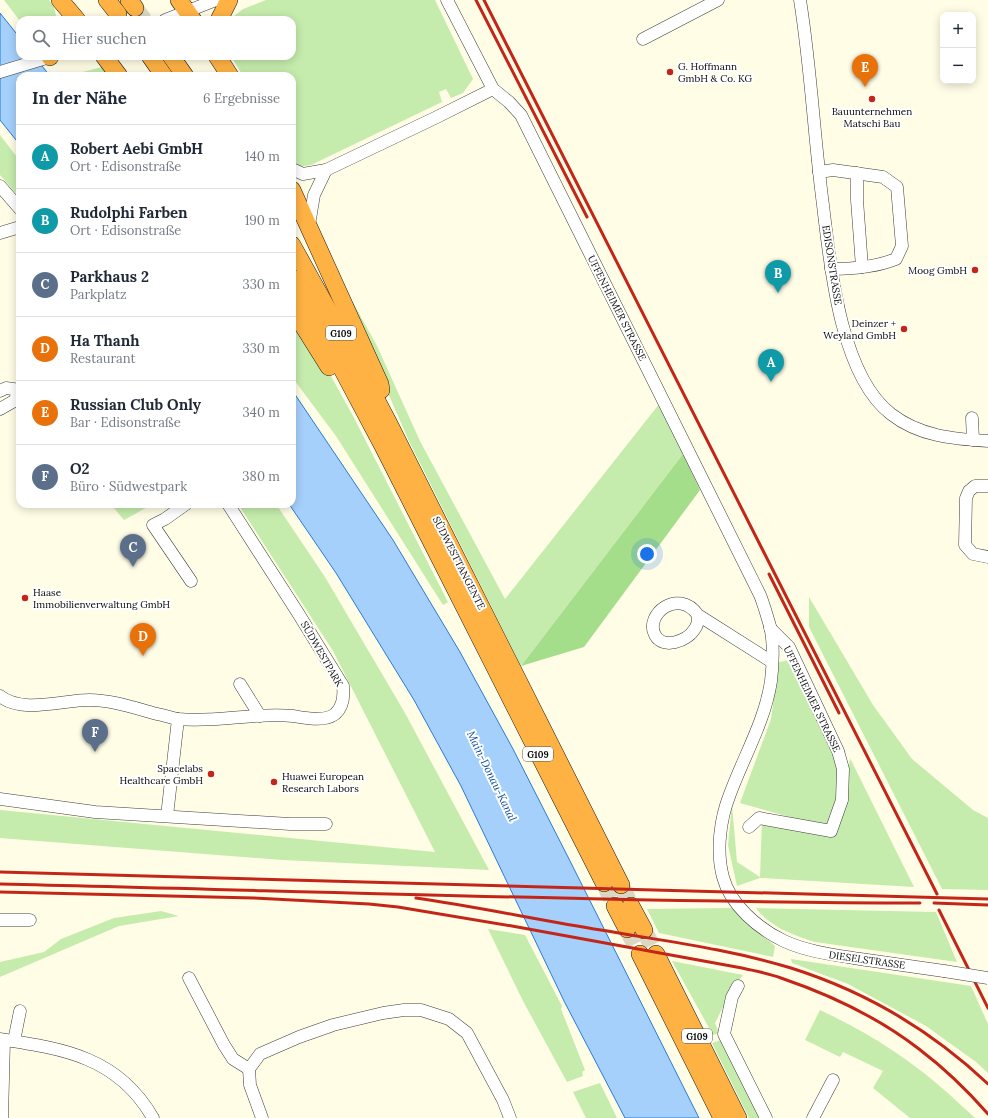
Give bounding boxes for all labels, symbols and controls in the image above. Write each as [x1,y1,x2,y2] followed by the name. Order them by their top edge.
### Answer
[940,12,976,84] map controls
[940,12,976,48] button: +
[16,16,296,60] search box
[30,27,52,49] icon: search
[62,29,146,48] text: Hier suchen
[940,48,976,84] button: −
[852,54,878,87] pin: E
[678,60,753,85] place label: G. Hoffmann GmbH & Co. KG
[665,67,675,77] marker: G. Hoffmann GmbH & Co. KG
[32,87,127,109] text: In der Nähe
[203,90,280,107] text: 6 Ergebnisse
[867,94,877,104] marker: Bauunternehmen Matschi Bau
[832,105,912,130] place label: Bauunternehmen Matschi Bau
[70,139,203,158] text: Robert Aebi GmbH
[41,148,49,165] text: A
[245,148,280,165] text: 140 m
[70,158,181,175] text: Ort · Edisonstraße
[70,203,188,222] text: Rudolphi Farben
[41,212,49,229] text: B
[245,212,280,229] text: 190 m
[70,222,181,239] text: Ort · Edisonstraße
[819,224,845,306] street label: EDISONSTRASSE
[585,253,649,363] street label: UFFENHEIMER STRASSE
[765,260,791,293] pin: B
[908,264,967,277] place label: Moog GmbH
[970,265,980,275] marker: Moog GmbH
[70,267,149,286] text: Parkhaus 2
[41,276,49,293] text: C
[242,276,280,293] text: 330 m
[70,286,127,303] text: Parkplatz
[823,317,896,342] place label: Deinzer + Weyland GmbH
[899,324,909,334] marker: Deinzer + Weyland GmbH
[326,326,356,340] road number: G109
[70,331,140,350] text: Ha Thanh
[40,340,50,357] text: D
[242,340,280,357] text: 330 m
[758,349,784,382] pin: A
[70,350,136,367] text: Restaurant
[70,395,201,414] text: Russian Club Only
[41,404,49,421] text: E
[243,404,280,421] text: 340 m
[70,414,181,431] text: Bar · Edisonstraße
[70,459,90,478] text: O2
[41,468,49,485] text: F
[242,468,280,485] text: 380 m
[70,478,187,495] text: Büro · Südwestpark
[430,514,488,612] street label: SÜDWESTTANGENTE
[120,534,146,567] pin: C
[637,544,657,564] your location
[33,586,170,611] place label: Haase Immobilienverwaltung GmbH
[20,593,30,603] marker: Haase Immobilienverwaltung GmbH
[298,619,346,689] street label: SÜDWESTPARK
[130,623,156,656] pin: D
[781,644,843,754] street label: UFFENHEIMER STRASSE
[82,719,108,752] pin: F
[464,728,520,824] water label: Main-Donau-Kanal
[523,747,553,761] road number: G109
[120,762,203,787] place label: Spacelabs Healthcare GmbH
[206,769,216,779] marker: Spacelabs Healthcare GmbH
[282,770,364,795] place label: Huawei European Research Labors
[269,777,279,787] marker: Huawei European Research Labors
[828,948,906,972] street label: DIESELSTRASSE
[682,1029,712,1043] road number: G109

